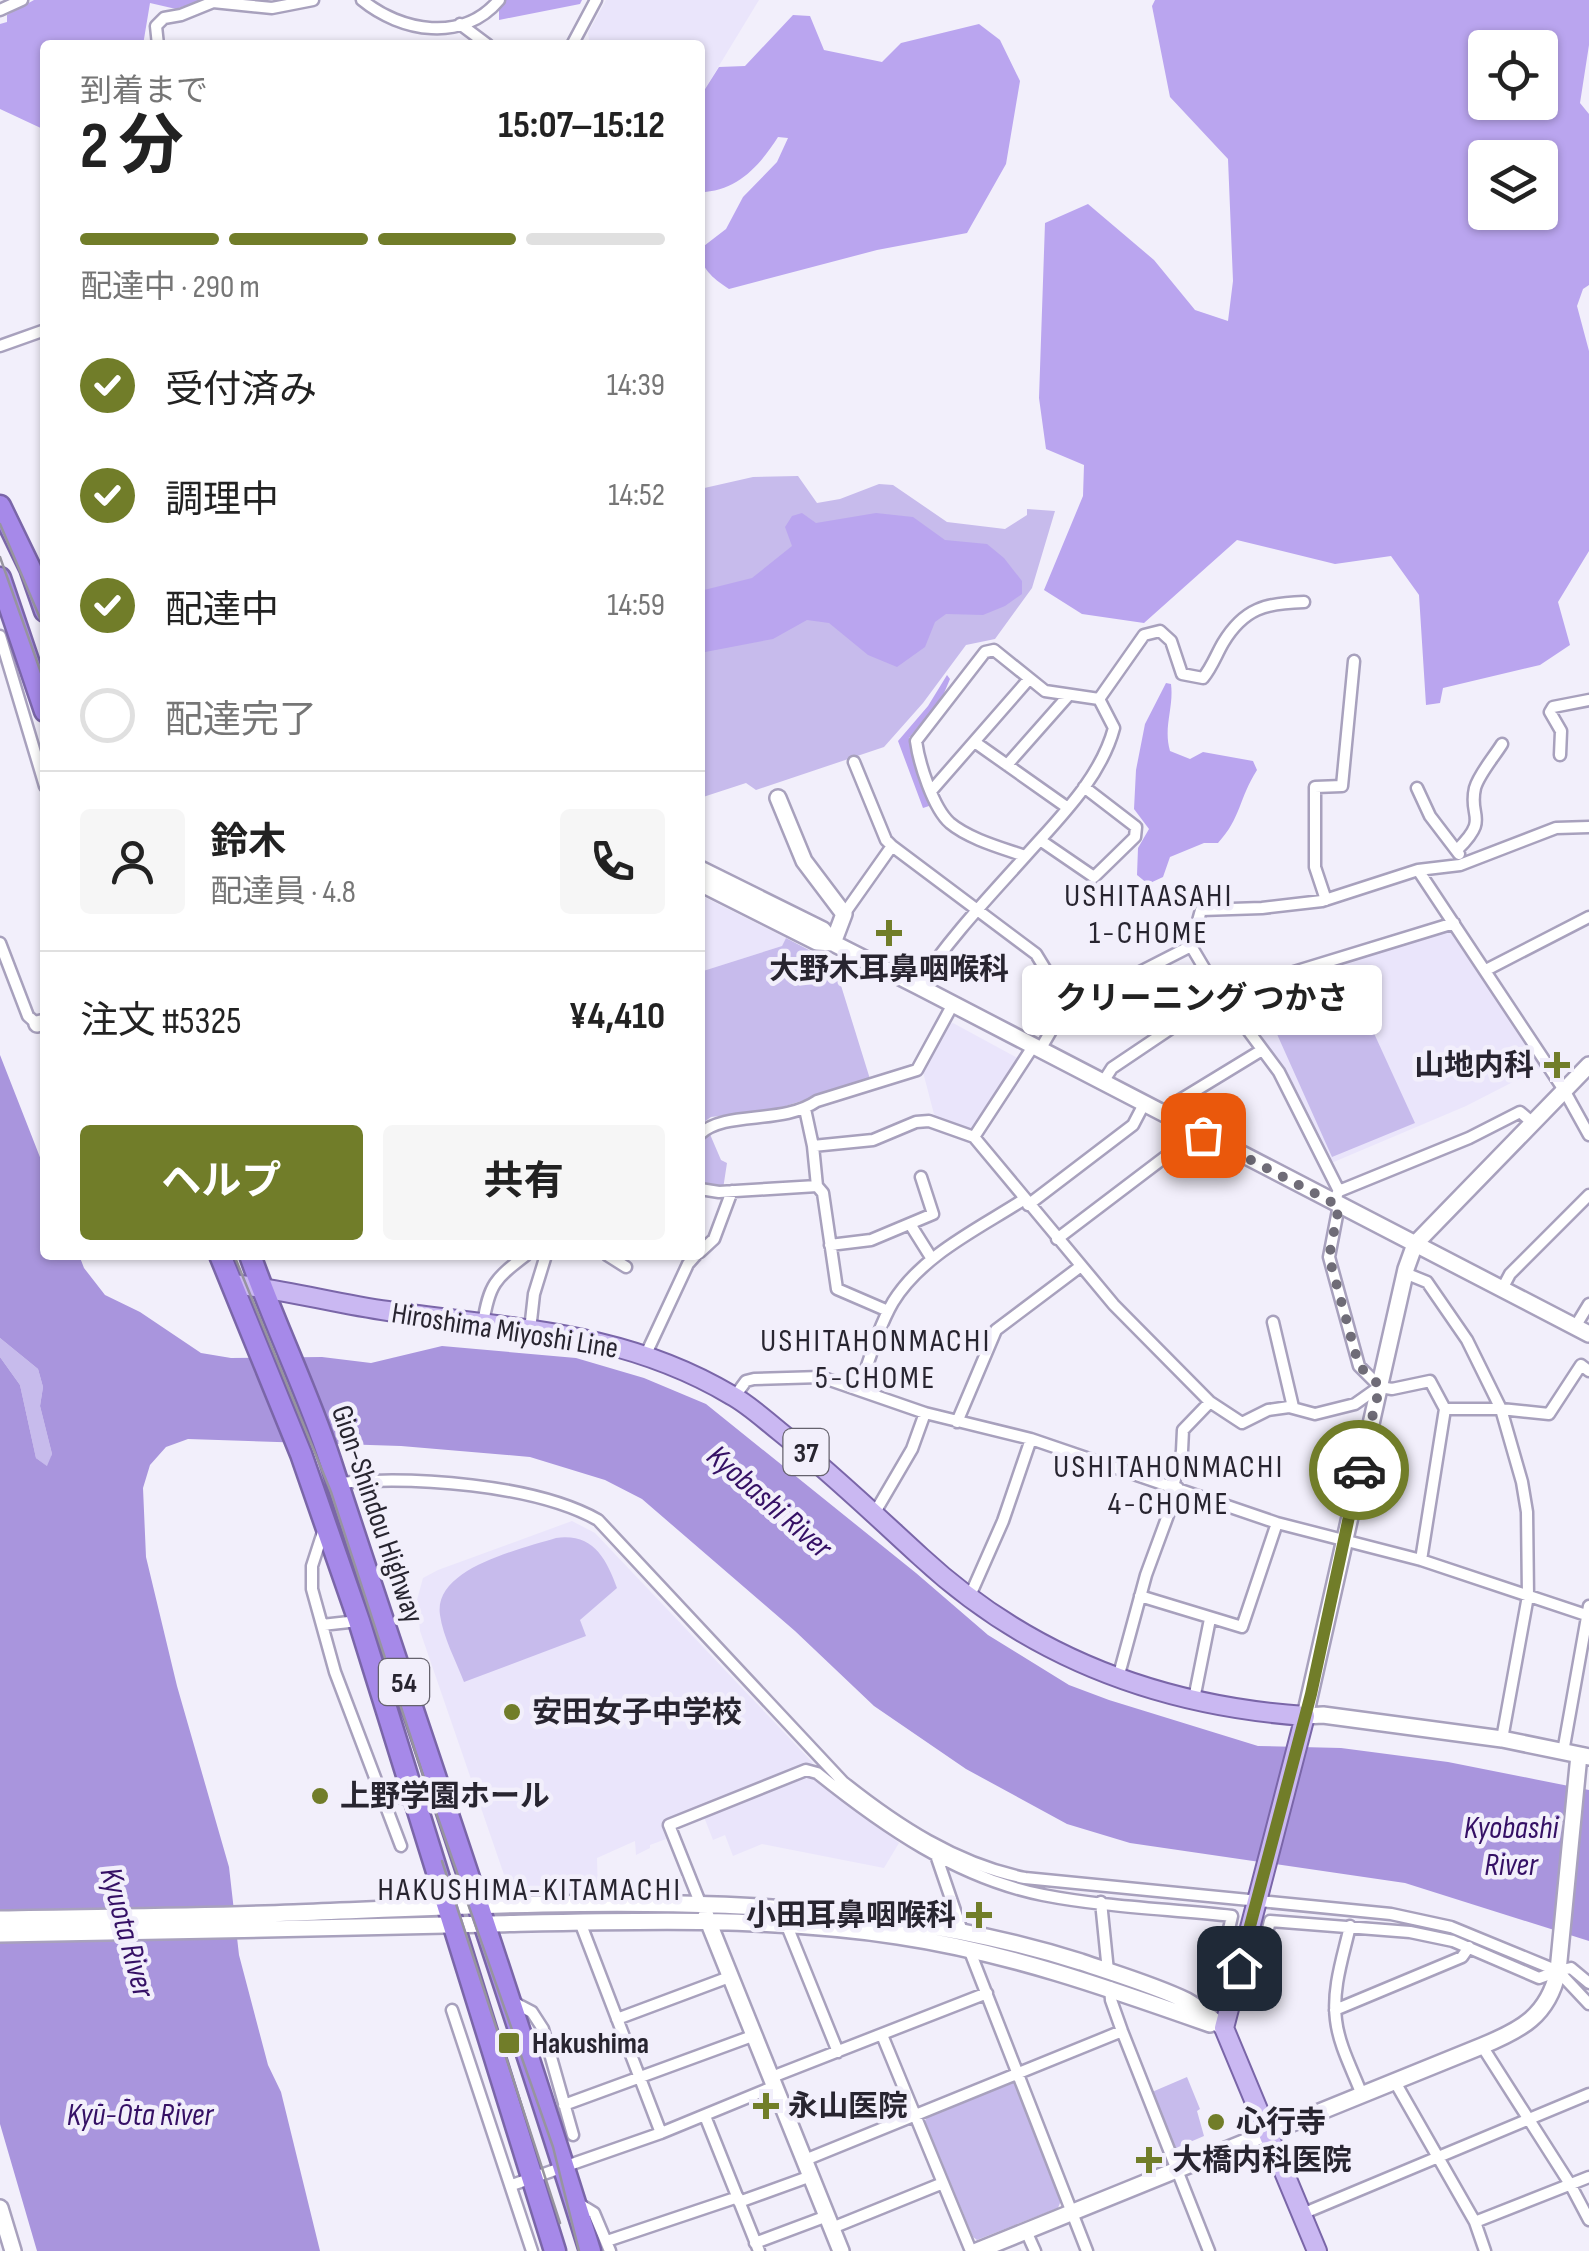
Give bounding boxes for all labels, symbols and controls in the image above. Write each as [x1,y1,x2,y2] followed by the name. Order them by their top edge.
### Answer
[1468,30,1558,230] map controls
[1468,30,1558,120] button: locate
[80,72,208,111] text: 到着まで
[498,103,665,148] text: 15:07–15:12
[80,109,184,187] text: 2 分
[1468,140,1558,230] button: layers
[80,268,260,307] text: 配達中 · 290 m
[80,358,135,413] icon: check
[607,366,665,405] text: 14:39
[165,368,317,413] text: 受付済み
[80,468,135,523] icon: check
[608,476,665,515] text: 14:52
[165,478,279,523] text: 調理中
[80,578,135,633] icon: check
[607,586,665,625] text: 14:59
[165,588,279,633] text: 配達中
[165,698,317,743] text: 配達完了
[80,809,185,914] button: person
[560,809,665,914] button: phone
[210,820,286,865] text: 鈴木
[210,873,356,912] text: 配達員 · 4.8
[1064,877,1234,953] district label: USHITAASAHI 1-CHOME
[876,920,902,946] marker: 大野木耳鼻咽喉科
[769,952,1009,988] place label: 大野木耳鼻咽喉科
[1023,965,1383,1035] callout: クリーニング つかさ
[1056,980,1349,1019] text: クリーニング つかさ
[569,994,665,1039] text: ¥4,410
[80,999,241,1044] text: 注文 #5325
[1414,1048,1534,1084] place label: 山地内科
[1544,1052,1570,1078] marker: 山地内科
[1161,1093,1246,1178] pin
[1176,1108,1231,1163] icon: bag
[80,1125,363,1240] button: ヘルプ
[383,1125,665,1240] button: 共有
[389,1295,621,1367] street label: Hiroshima Miyoshi Line
[760,1322,992,1398] district label: USHITAHONMACHI 5-CHOME
[323,1401,431,1628] street label: Gion-Shindou Highway
[1309,1420,1409,1520] courier
[784,1429,828,1475] road number: 37
[698,1437,840,1568] water label: Kyobashi River
[1332,1443,1387,1498] icon: car
[1053,1448,1285,1524] district label: USHITAHONMACHI 4-CHOME
[379,1659,429,1705] road number: 54
[532,1695,742,1731] place label: 安田女子中学校
[501,1701,523,1723] marker: 安田女子中学校
[340,1779,550,1815] place label: 上野学園ホール
[309,1785,331,1807] marker: 上野学園ホール
[1464,1809,1559,1885] water label: Kyobashi River
[91,1863,163,2002] water label: Kyuota River
[378,1871,682,1910] district label: HAKUSHIMA-KITAMACHI
[746,1898,956,1934] place label: 小田耳鼻咽喉科
[966,1902,992,1928] marker: 小田耳鼻咽喉科
[1197,1926,1282,2011] pin
[1212,1941,1267,1996] icon: home
[532,2026,649,2062] place label: Hakushima
[496,2030,522,2056] marker: Hakushima
[788,2089,908,2125] place label: 永山医院
[753,2093,779,2119] marker: 永山医院
[67,2096,214,2135] water label: Kyū-Ōta River
[1236,2105,1326,2141] place label: 心行寺
[1205,2111,1227,2133] marker: 心行寺
[1172,2143,1352,2179] place label: 大橋内科医院
[1136,2147,1162,2173] marker: 大橋内科医院

